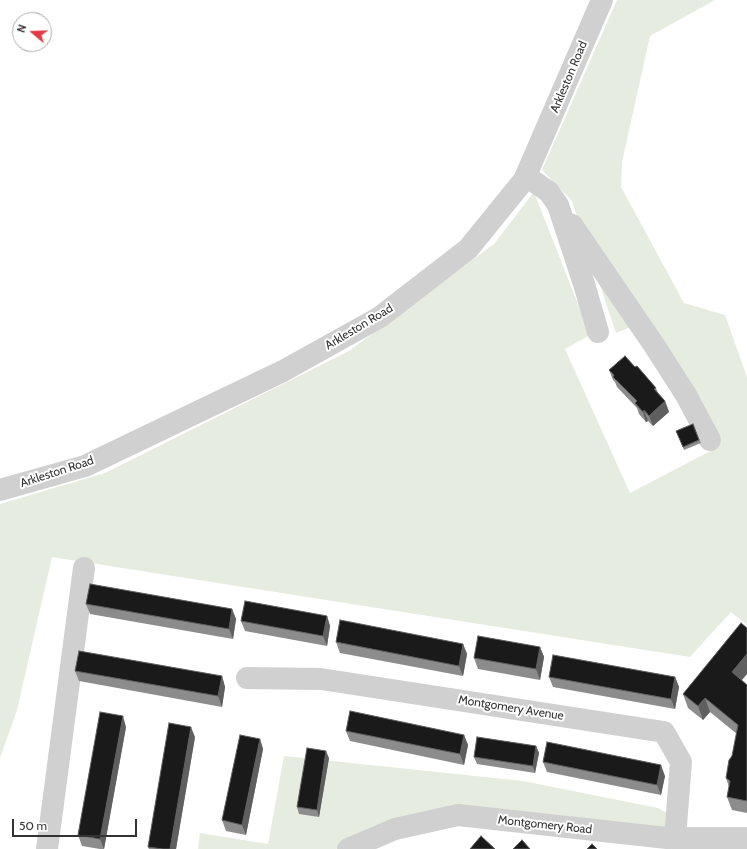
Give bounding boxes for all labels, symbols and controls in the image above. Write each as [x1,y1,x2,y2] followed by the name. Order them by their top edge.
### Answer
[12,12,52,52] north arrow
[14,22,29,34] text: N
[547,39,591,115] street label: Arkleston Road
[323,301,395,353] street label: Arkleston Road
[18,453,96,491] street label: Arkleston Road
[457,693,565,723] street label: Montgomery Avenue
[14,811,139,837] scale bar
[497,813,593,837] street label: Montgomery Road
[19,818,47,833] text: 50 m

